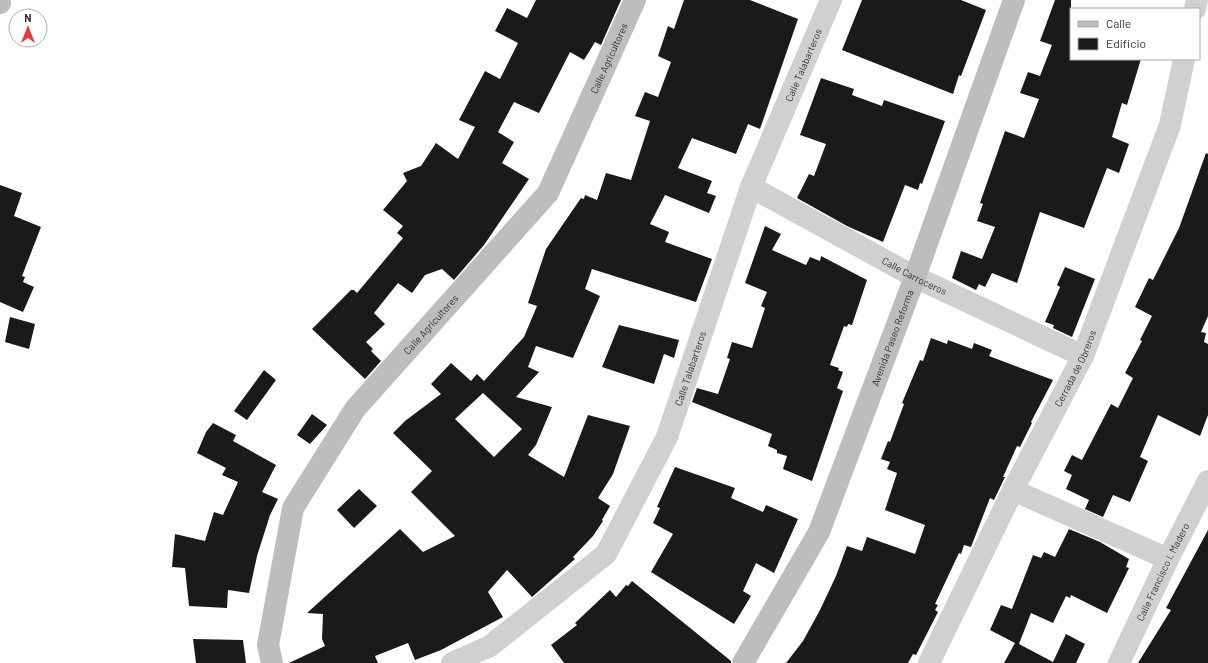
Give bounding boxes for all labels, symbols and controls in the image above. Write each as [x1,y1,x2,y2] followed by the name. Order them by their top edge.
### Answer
[8,8,48,48] north arrow
[1070,8,1200,60] legend
[24,11,32,24] text: N
[1106,16,1131,30] text: Calle
[588,21,630,95] street label: Calle Agricultores
[782,27,824,103] street label: Calle Talabarteros
[1106,36,1146,50] text: Edificio
[880,254,949,297] street label: Calle Carroceros
[869,288,916,388] street label: Avenida Paseo Reforma
[401,292,461,357] street label: Calle Agricultores
[1052,328,1098,409] street label: Cerrada de Obreros
[672,329,708,407] street label: Calle Talabarteros
[1134,521,1191,623] street label: Calle Francisco I. Madero

